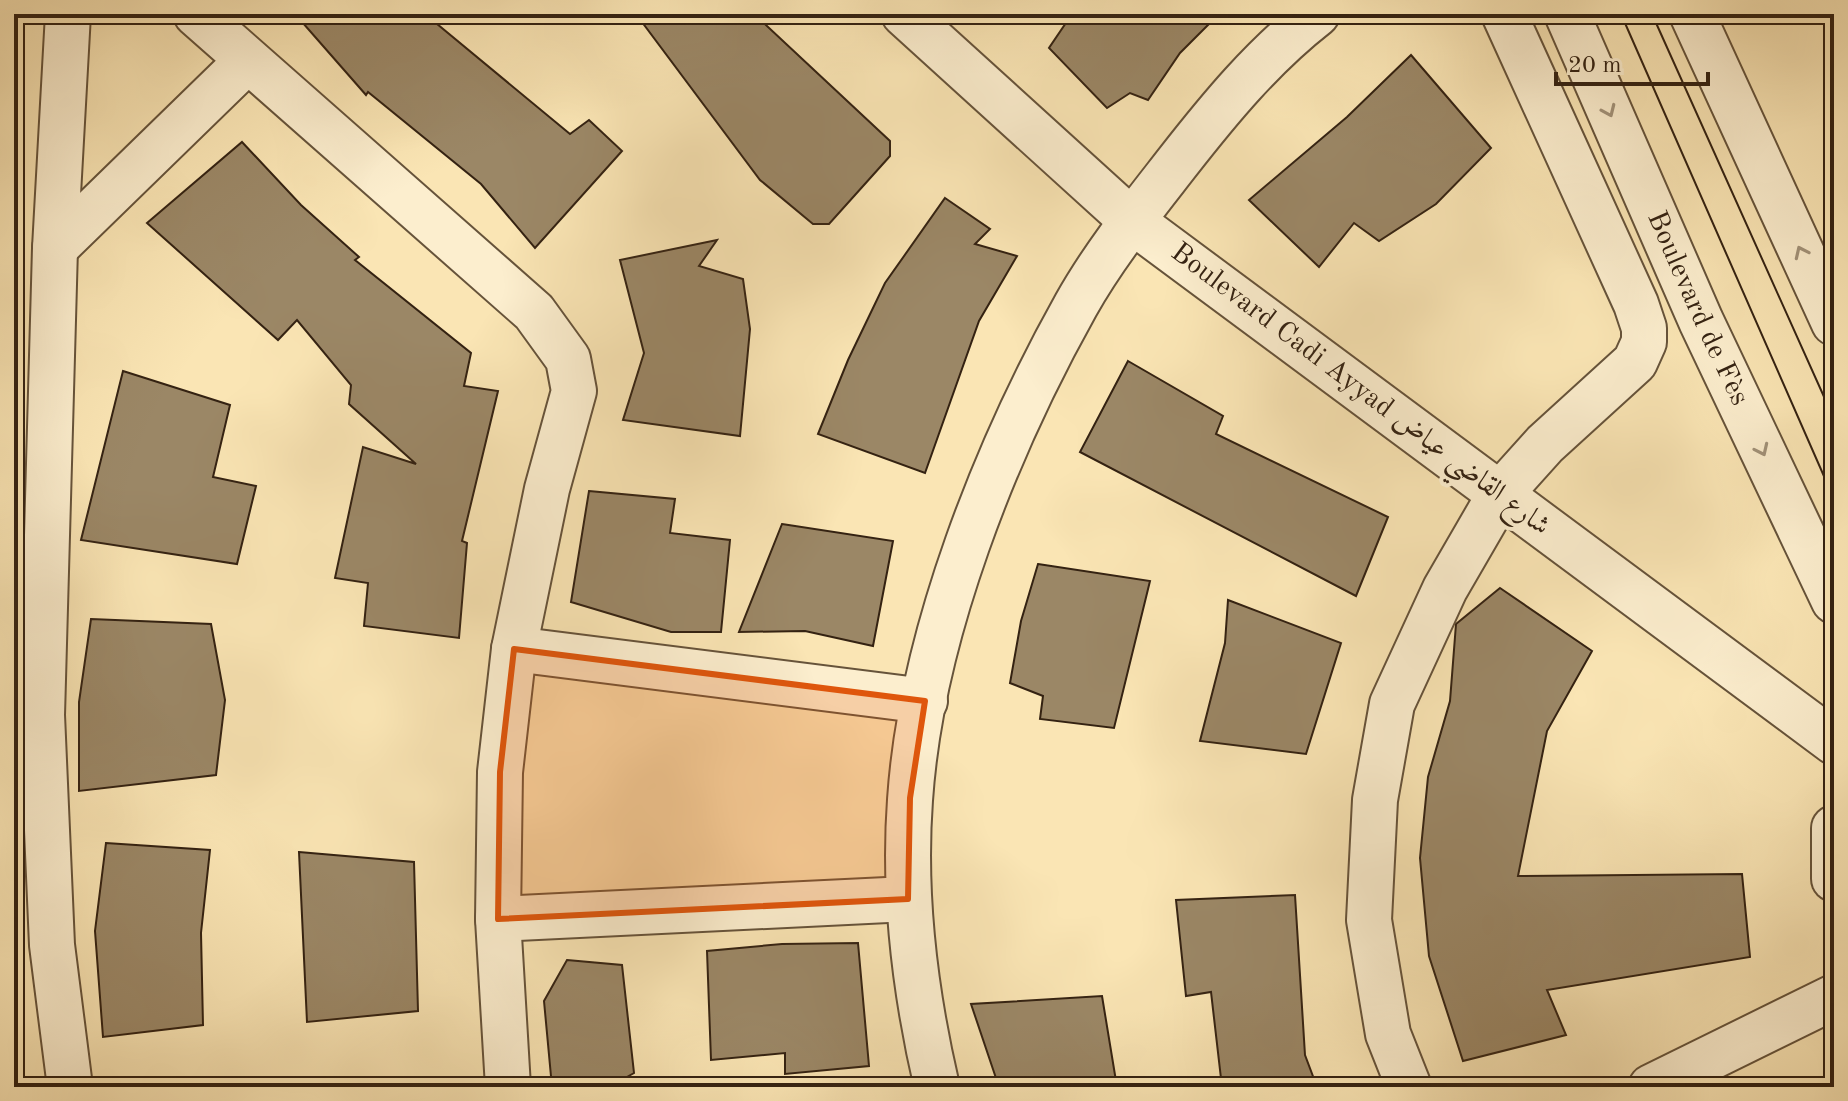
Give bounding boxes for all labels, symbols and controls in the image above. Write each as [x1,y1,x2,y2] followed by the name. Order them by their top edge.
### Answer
[1556,36,1708,86] scale bar
[1568,54,1622,78] text: 20 m
[1600,103,1616,117] one-way arrow
[1641,207,1753,410] street label: Boulevard de Fès
[1159,238,1555,549] street label: Boulevard Cadi Ayyad شارع القاضي عياض
[1795,246,1811,260] one-way arrow
[1752,442,1768,456] one-way arrow

